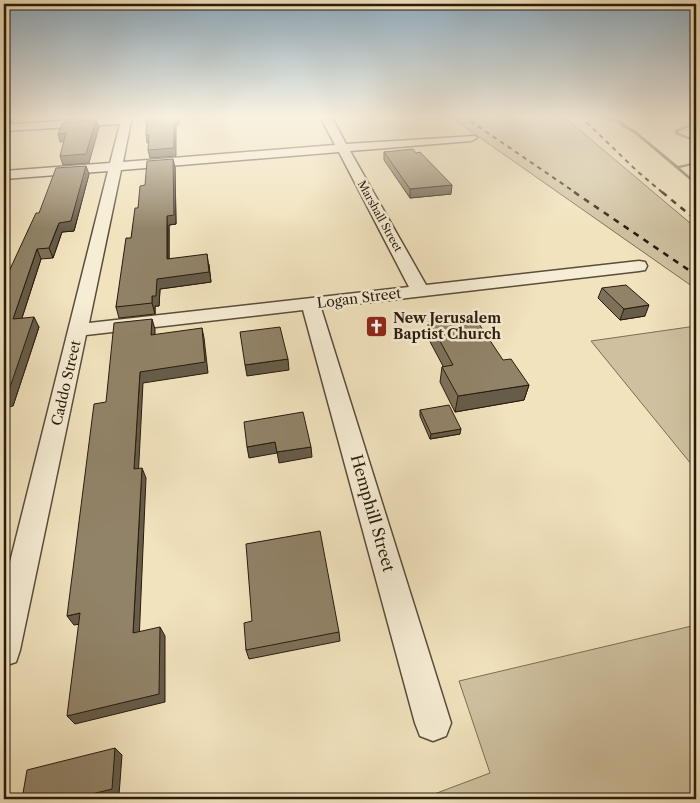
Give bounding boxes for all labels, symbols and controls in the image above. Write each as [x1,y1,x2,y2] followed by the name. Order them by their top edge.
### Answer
[355,178,405,254] street label: Marshall Street
[316,284,402,312] street label: Logan Street
[393,309,502,343] place label: New Jerusalem Baptist Church
[365,314,389,338] church icon: New Jerusalem Baptist Church
[47,338,85,428] street label: Caddo Street
[347,452,399,574] street label: Hemphill Street

